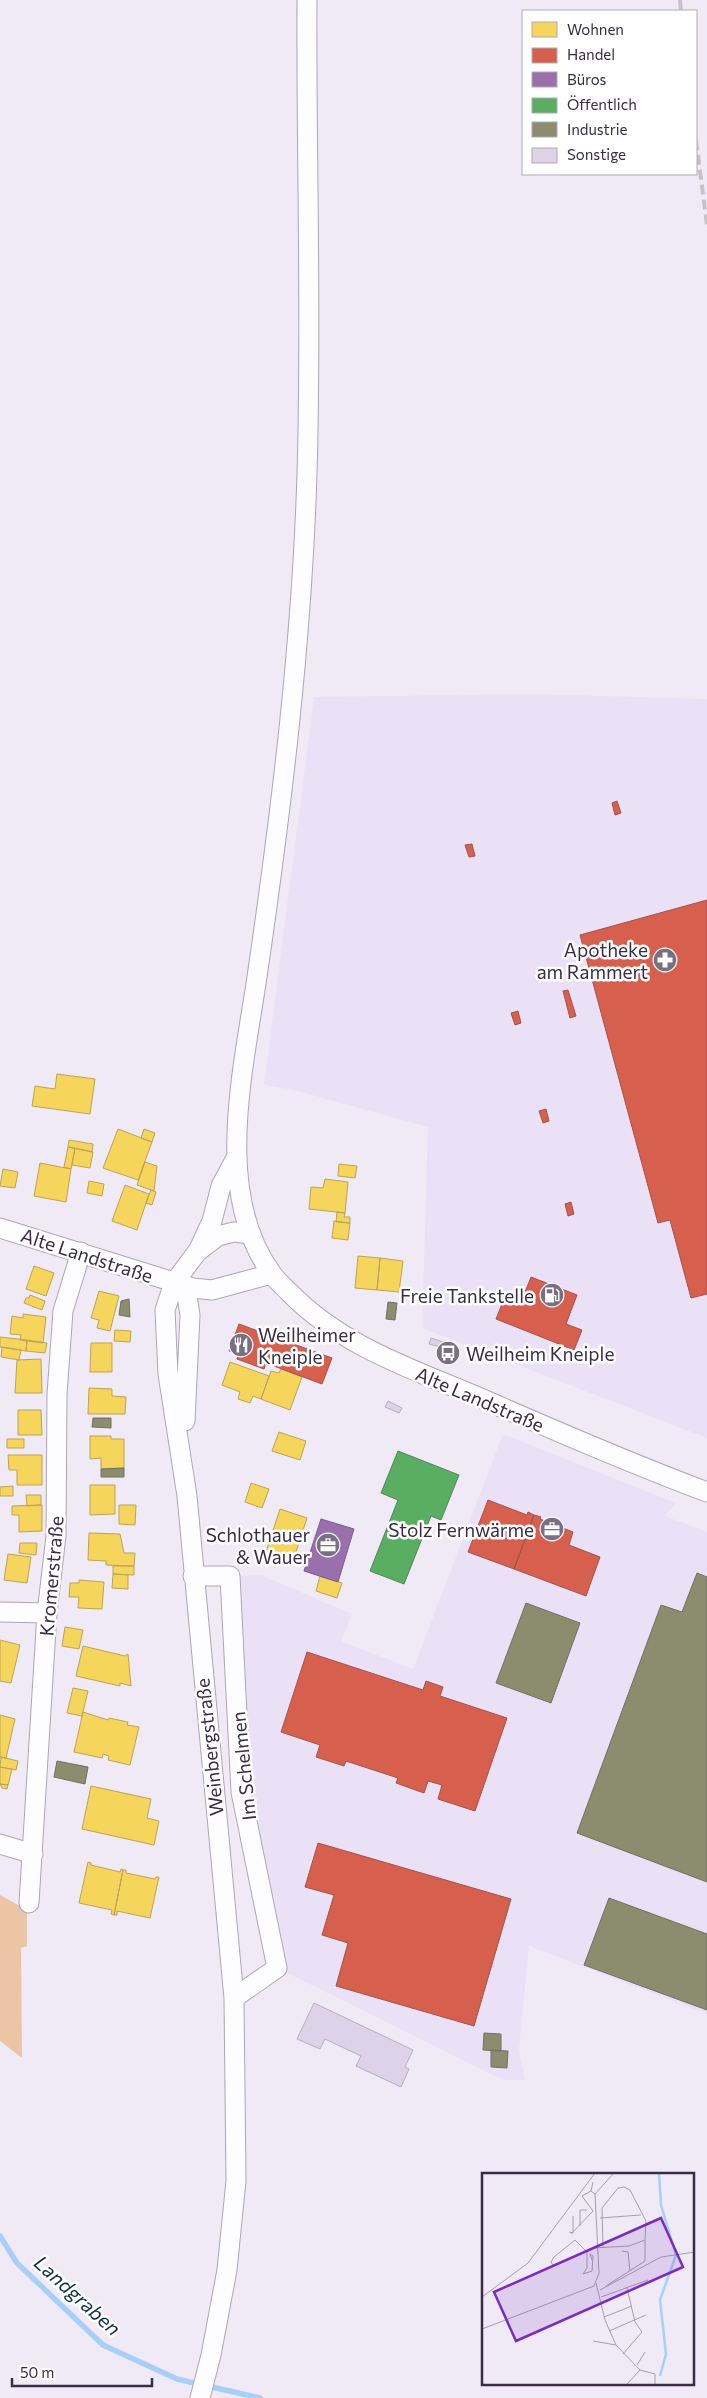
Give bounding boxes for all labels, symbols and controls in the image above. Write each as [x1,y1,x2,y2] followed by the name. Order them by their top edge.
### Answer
[522,10,697,175] legend
[567,20,624,38] text: Wohnen
[567,45,615,63] text: Handel
[567,70,607,88] text: Büros
[567,95,637,113] text: Öffentlich
[567,120,628,138] text: Industrie
[567,145,626,163] text: Sonstige
[537,938,648,983] place label: Apotheke am Rammert
[652,947,678,973] pharmacy icon: Apotheke am Rammert
[18,1223,156,1287] street label: Alte Landstraße
[539,1282,565,1308] fuel station icon: Freie Tankstelle
[400,1284,534,1307] place label: Freie Tankstelle
[258,1323,356,1368] place label: Weilheimer Kneiple
[228,1332,254,1358] restaurant icon: Weilheimer Kneiple
[435,1340,461,1366] bus stop icon: Weilheim Kneiple
[466,1342,614,1365] place label: Weilheim Kneiple
[412,1362,548,1436] street label: Alte Landstraße
[34,1515,68,1637] street label: Kromerstraße
[539,1516,565,1542] office icon: Stolz Fernwärme
[388,1518,534,1541] place label: Stolz Fernwärme
[206,1523,310,1568] place label: Schlothauer & Wauer
[315,1532,341,1558] office icon: Schlothauer & Wauer
[190,1677,228,1817] street label: Weinbergstraße
[226,1710,260,1822] street label: Im Schelmen
[482,2173,694,2386] inset map
[30,2250,126,2340] water label: Landgraben
[12,2356,152,2388] scale bar
[20,2363,54,2381] text: 50 m

